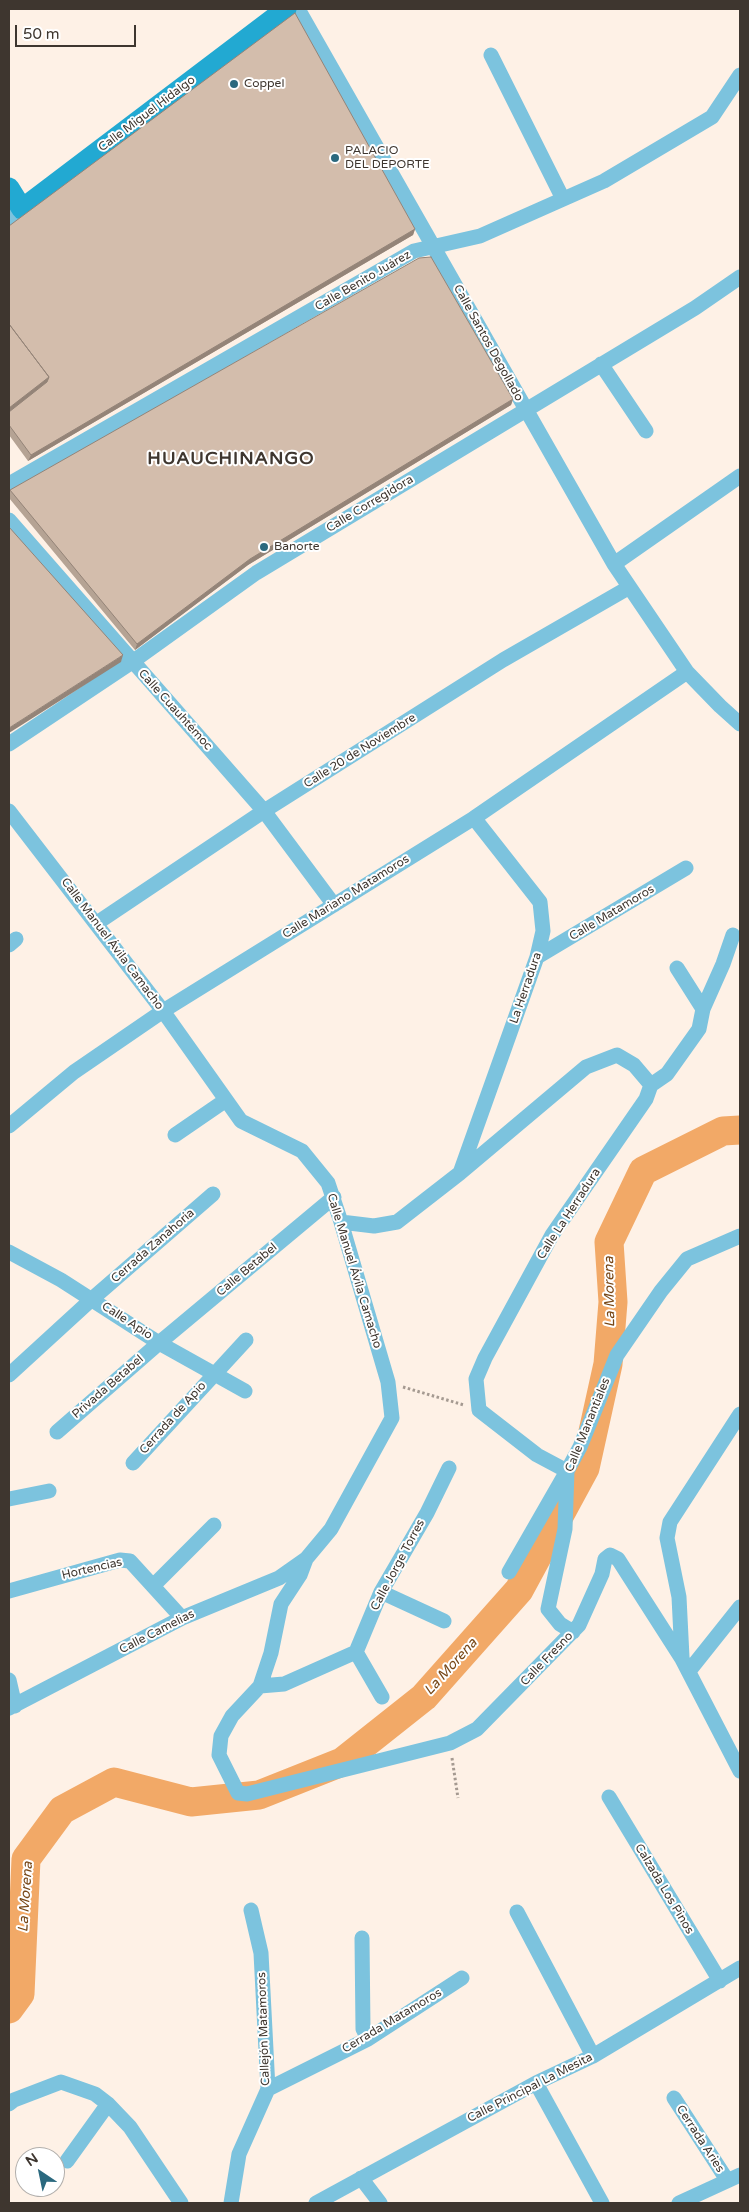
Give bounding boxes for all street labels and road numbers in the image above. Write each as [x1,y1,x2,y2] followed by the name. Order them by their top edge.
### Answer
[96,73,198,155] street label: Calle Miguel Hidalgo
[313,248,413,314] street label: Calle Benito Juárez
[450,282,526,404] street label: Calle Santos Degollado
[324,472,416,536] street label: Calle Corregidora
[135,667,215,753] street label: Calle Cuauhtémoc
[301,711,419,791] street label: Calle 20 de Noviembre
[280,852,412,942] street label: Calle Mariano Matamoros
[58,875,166,1013] street label: Calle Manuel Ávila Camacho
[567,882,657,944] street label: Calle Matamoros
[507,950,545,1026] street label: La Herradura
[534,1166,604,1262] street label: Calle La Herradura
[324,1192,384,1350] street label: Calle Manuel Ávila Camacho
[108,1206,198,1286] street label: Cerrada Zanahoria
[214,1240,280,1300] street label: Calle Betabel
[99,1299,155,1343] street label: Calle Apio
[69,1352,147,1422] street label: Privada Betabel
[563,1376,613,1474] street label: Calle Manantiales
[137,1379,209,1457] street label: Cerrada de Apio
[368,1517,428,1613] street label: Calle Jorge Torres
[61,1555,123,1583] street label: Hortencias
[117,1607,197,1657] street label: Calle Camelias
[518,1629,576,1689] street label: Calle Fresno
[631,1841,697,1937] street label: Calzada Los Pinos
[255,1972,273,2086] street label: Callejón Matamoros
[340,1986,444,2056] street label: Cerrada Matamoros
[465,2050,595,2126] street label: Calle Principal La Mesita
[673,2103,727,2175] street label: Cerrada Aries

